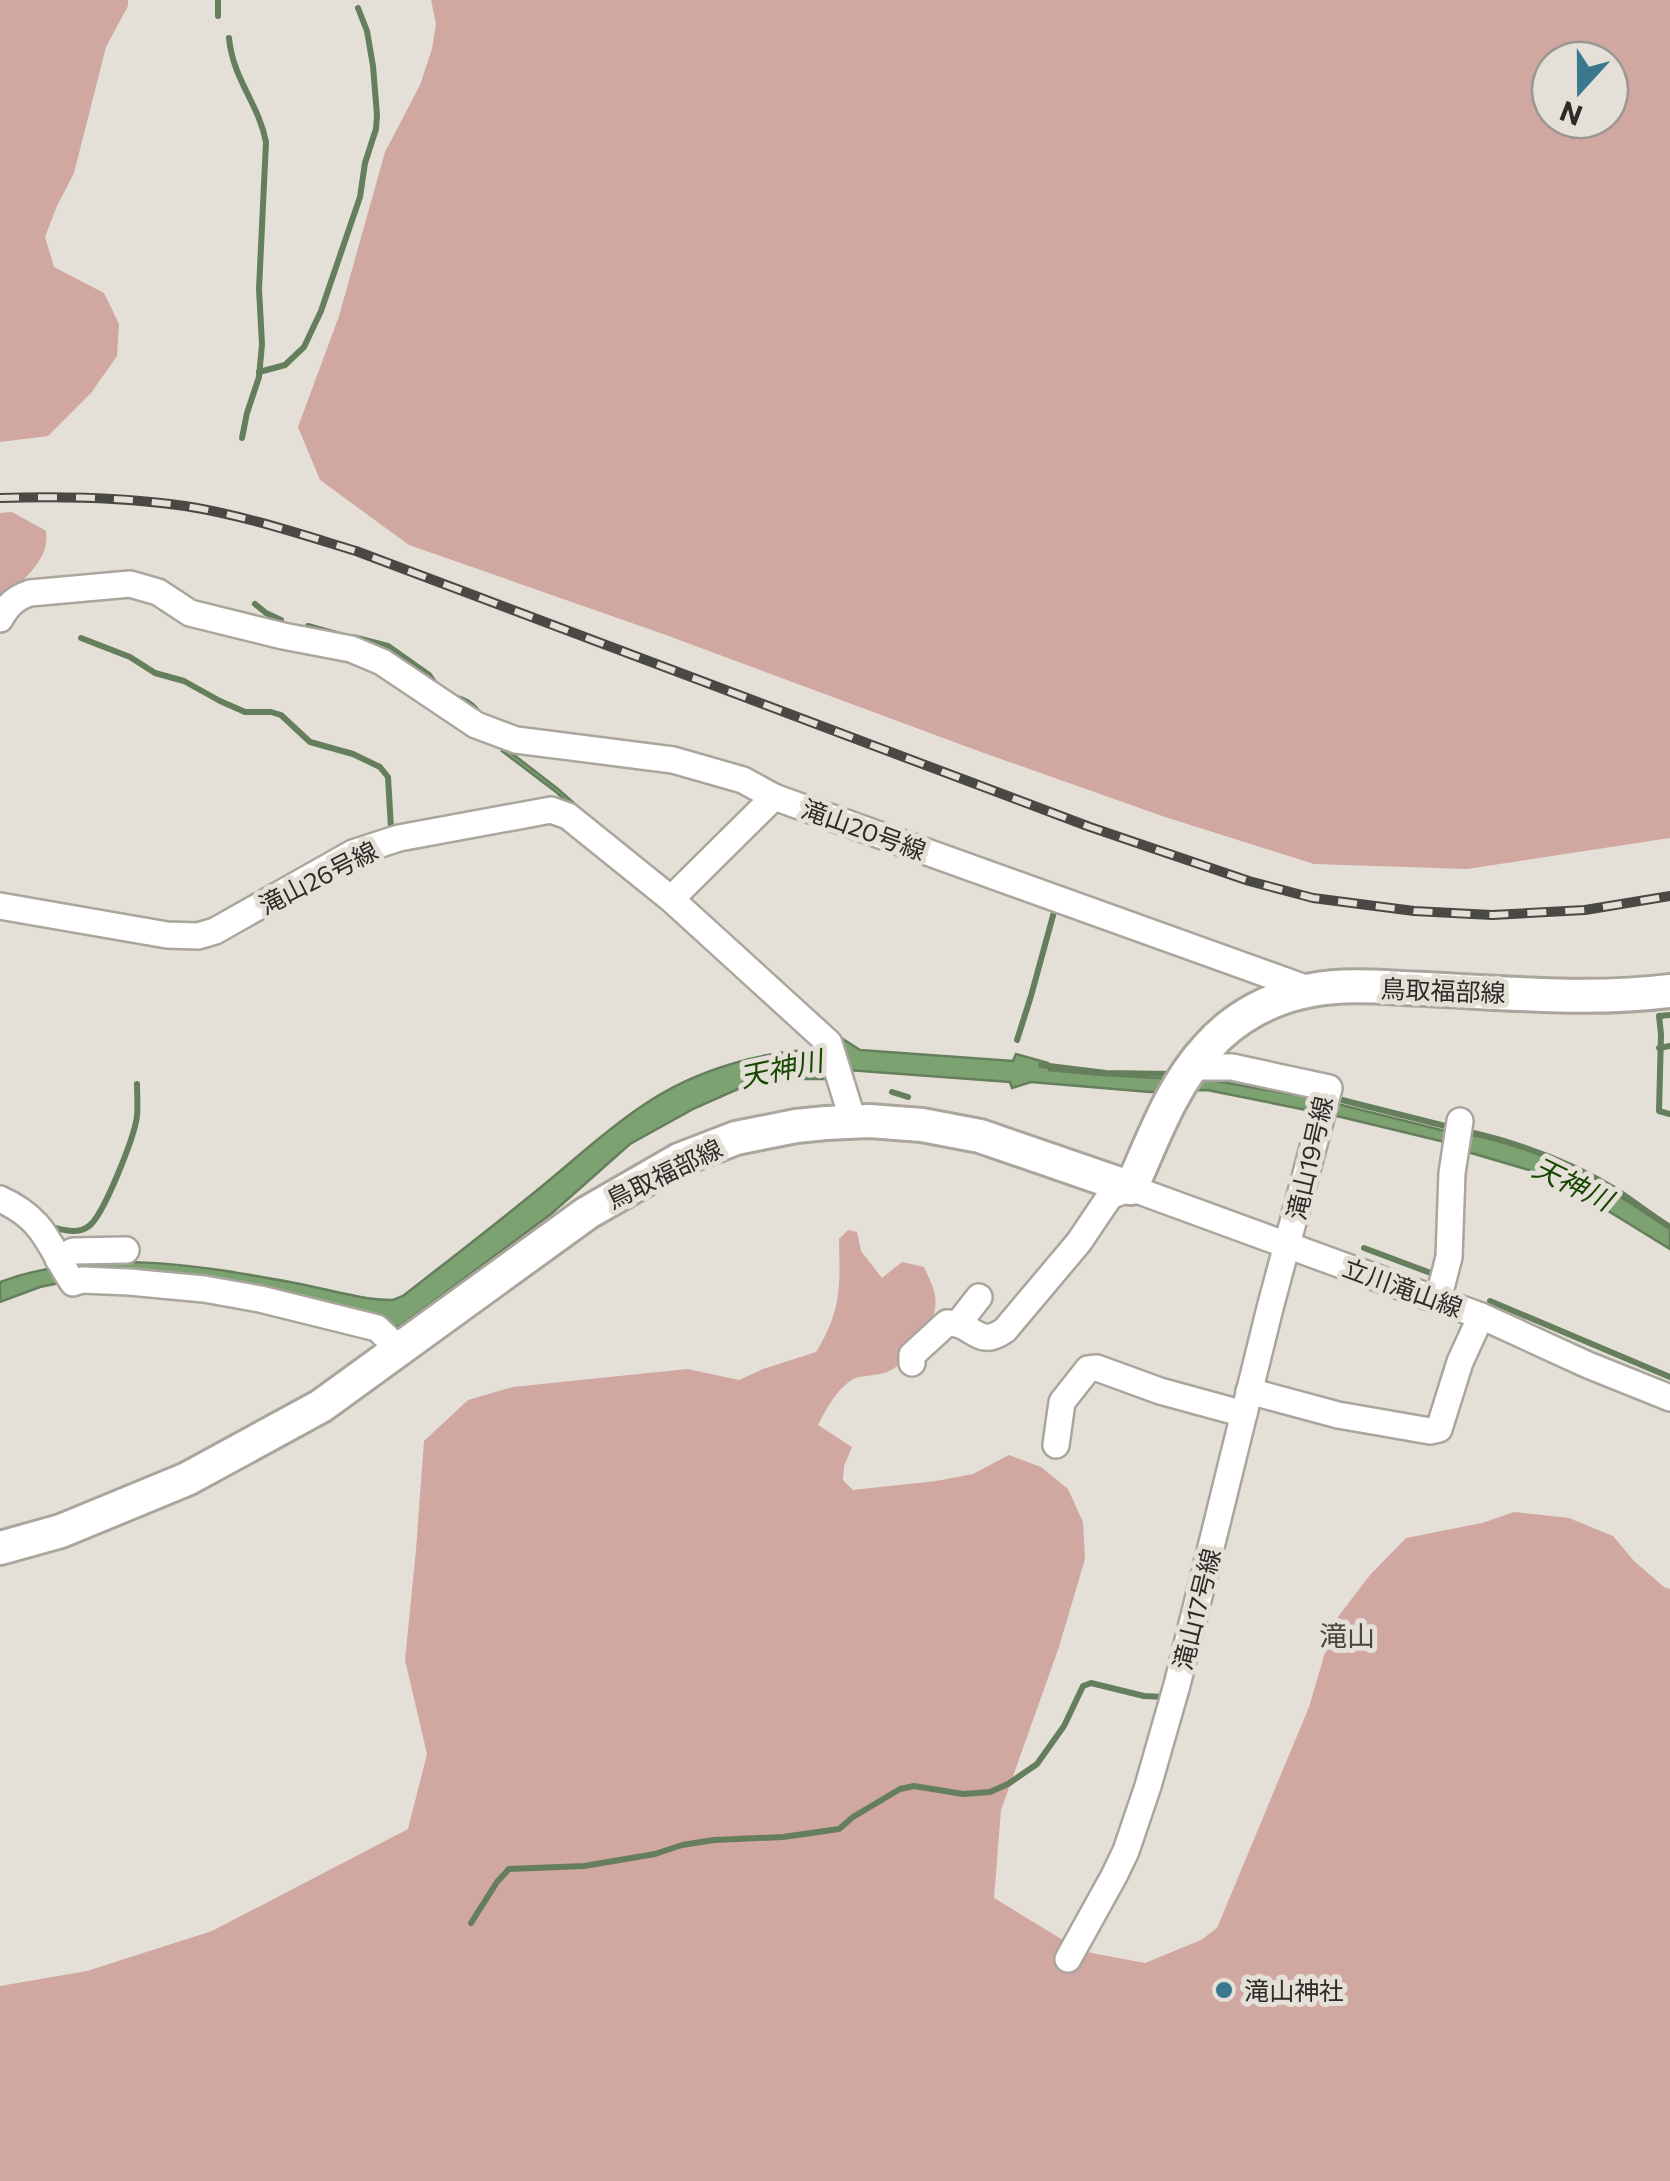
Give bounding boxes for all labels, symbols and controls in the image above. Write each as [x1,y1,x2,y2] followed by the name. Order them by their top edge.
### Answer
[1530,40,1630,140] north arrow
[1555,95,1587,134] text: N
[798,793,930,865] street label: 滝山20号線
[254,834,382,920] street label: 滝山26号線
[1380,973,1506,1007] street label: 鳥取福部線
[736,1042,829,1093] water label: 天神川
[1280,1093,1338,1223] street label: 滝山19号線
[601,1132,727,1214] street label: 鳥取福部線
[1528,1149,1621,1218] water label: 天神川
[1339,1252,1467,1322] street label: 立川滝山線
[1166,1545,1226,1673] street label: 滝山17号線
[1319,1618,1375,1652] district label: 滝山
[1244,1975,1344,2005] place label: 滝山神社
[1213,1979,1235,2001] marker: 滝山神社

